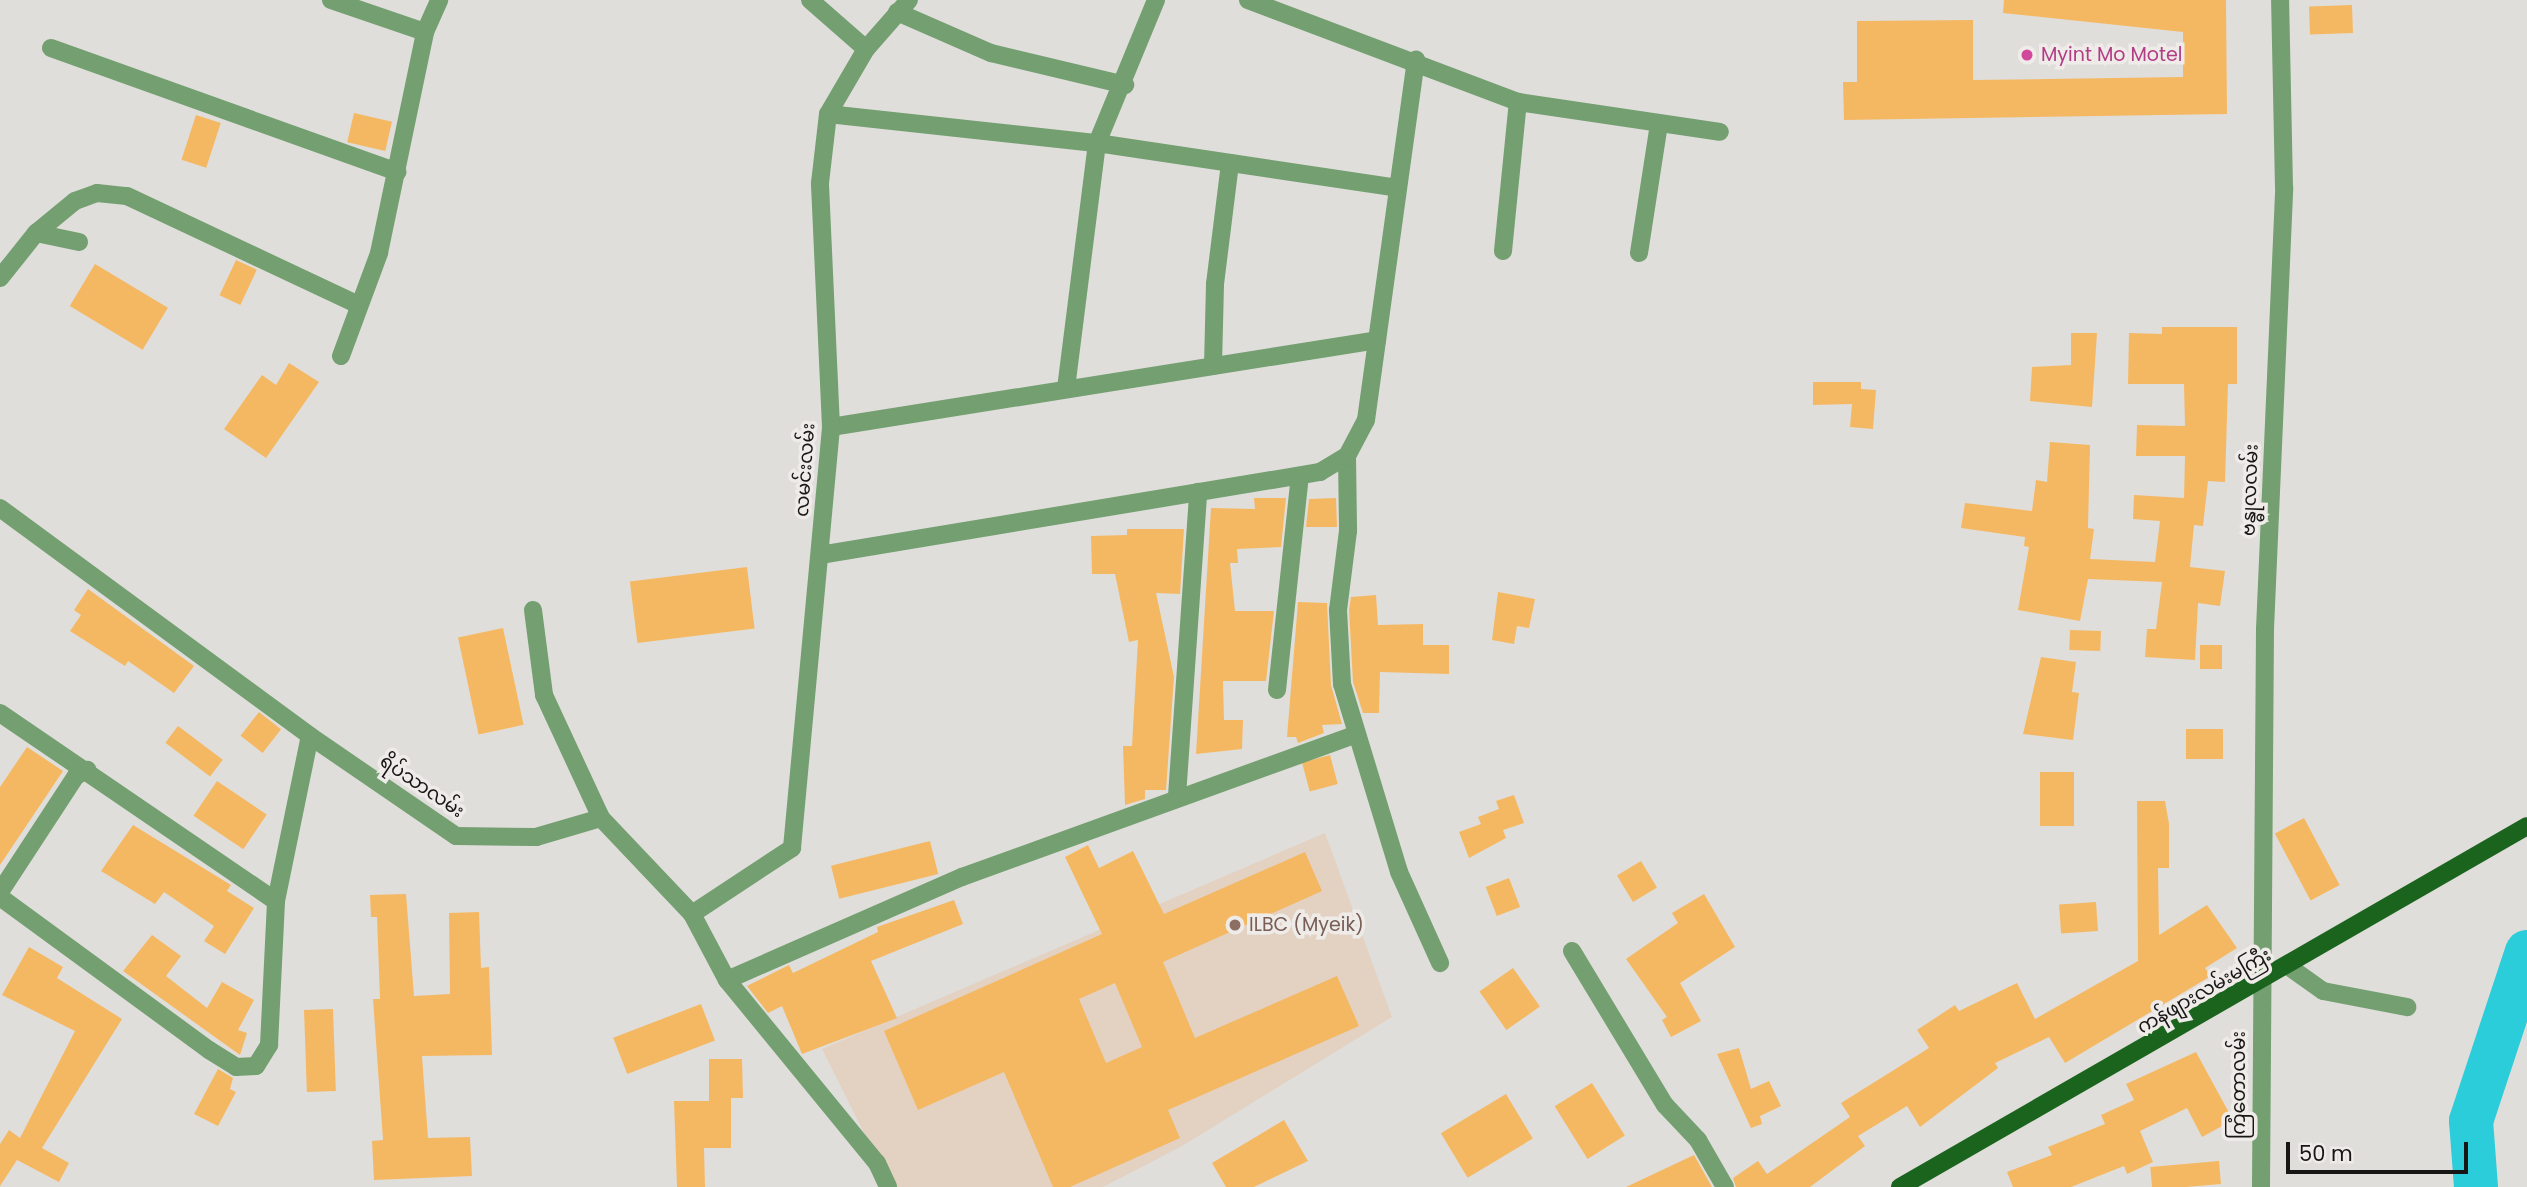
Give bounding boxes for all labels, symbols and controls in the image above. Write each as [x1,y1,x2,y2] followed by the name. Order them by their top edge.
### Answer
[2041,44,2182,66] place label: Myint Mo Motel
[2019,47,2035,63] marker: Myint Mo Motel
[790,422,820,518] street label: လမင်းလမ်း
[2237,444,2263,536] street label: ဗန္ဓုလလမ်း
[375,749,469,823] street label: ရိပ်သာလမ်း
[1249,914,1364,936] place label: ILBC (Myeik)
[1227,917,1243,933] marker: ILBC (Myeik)
[2133,943,2275,1039] street label: ကန်ဖျားလမ်းမကြီး
[2228,1031,2250,1139] street label: ကြံတောလမ်း
[2289,1128,2471,1172] scale bar
[2299,1139,2353,1168] text: 50 m

